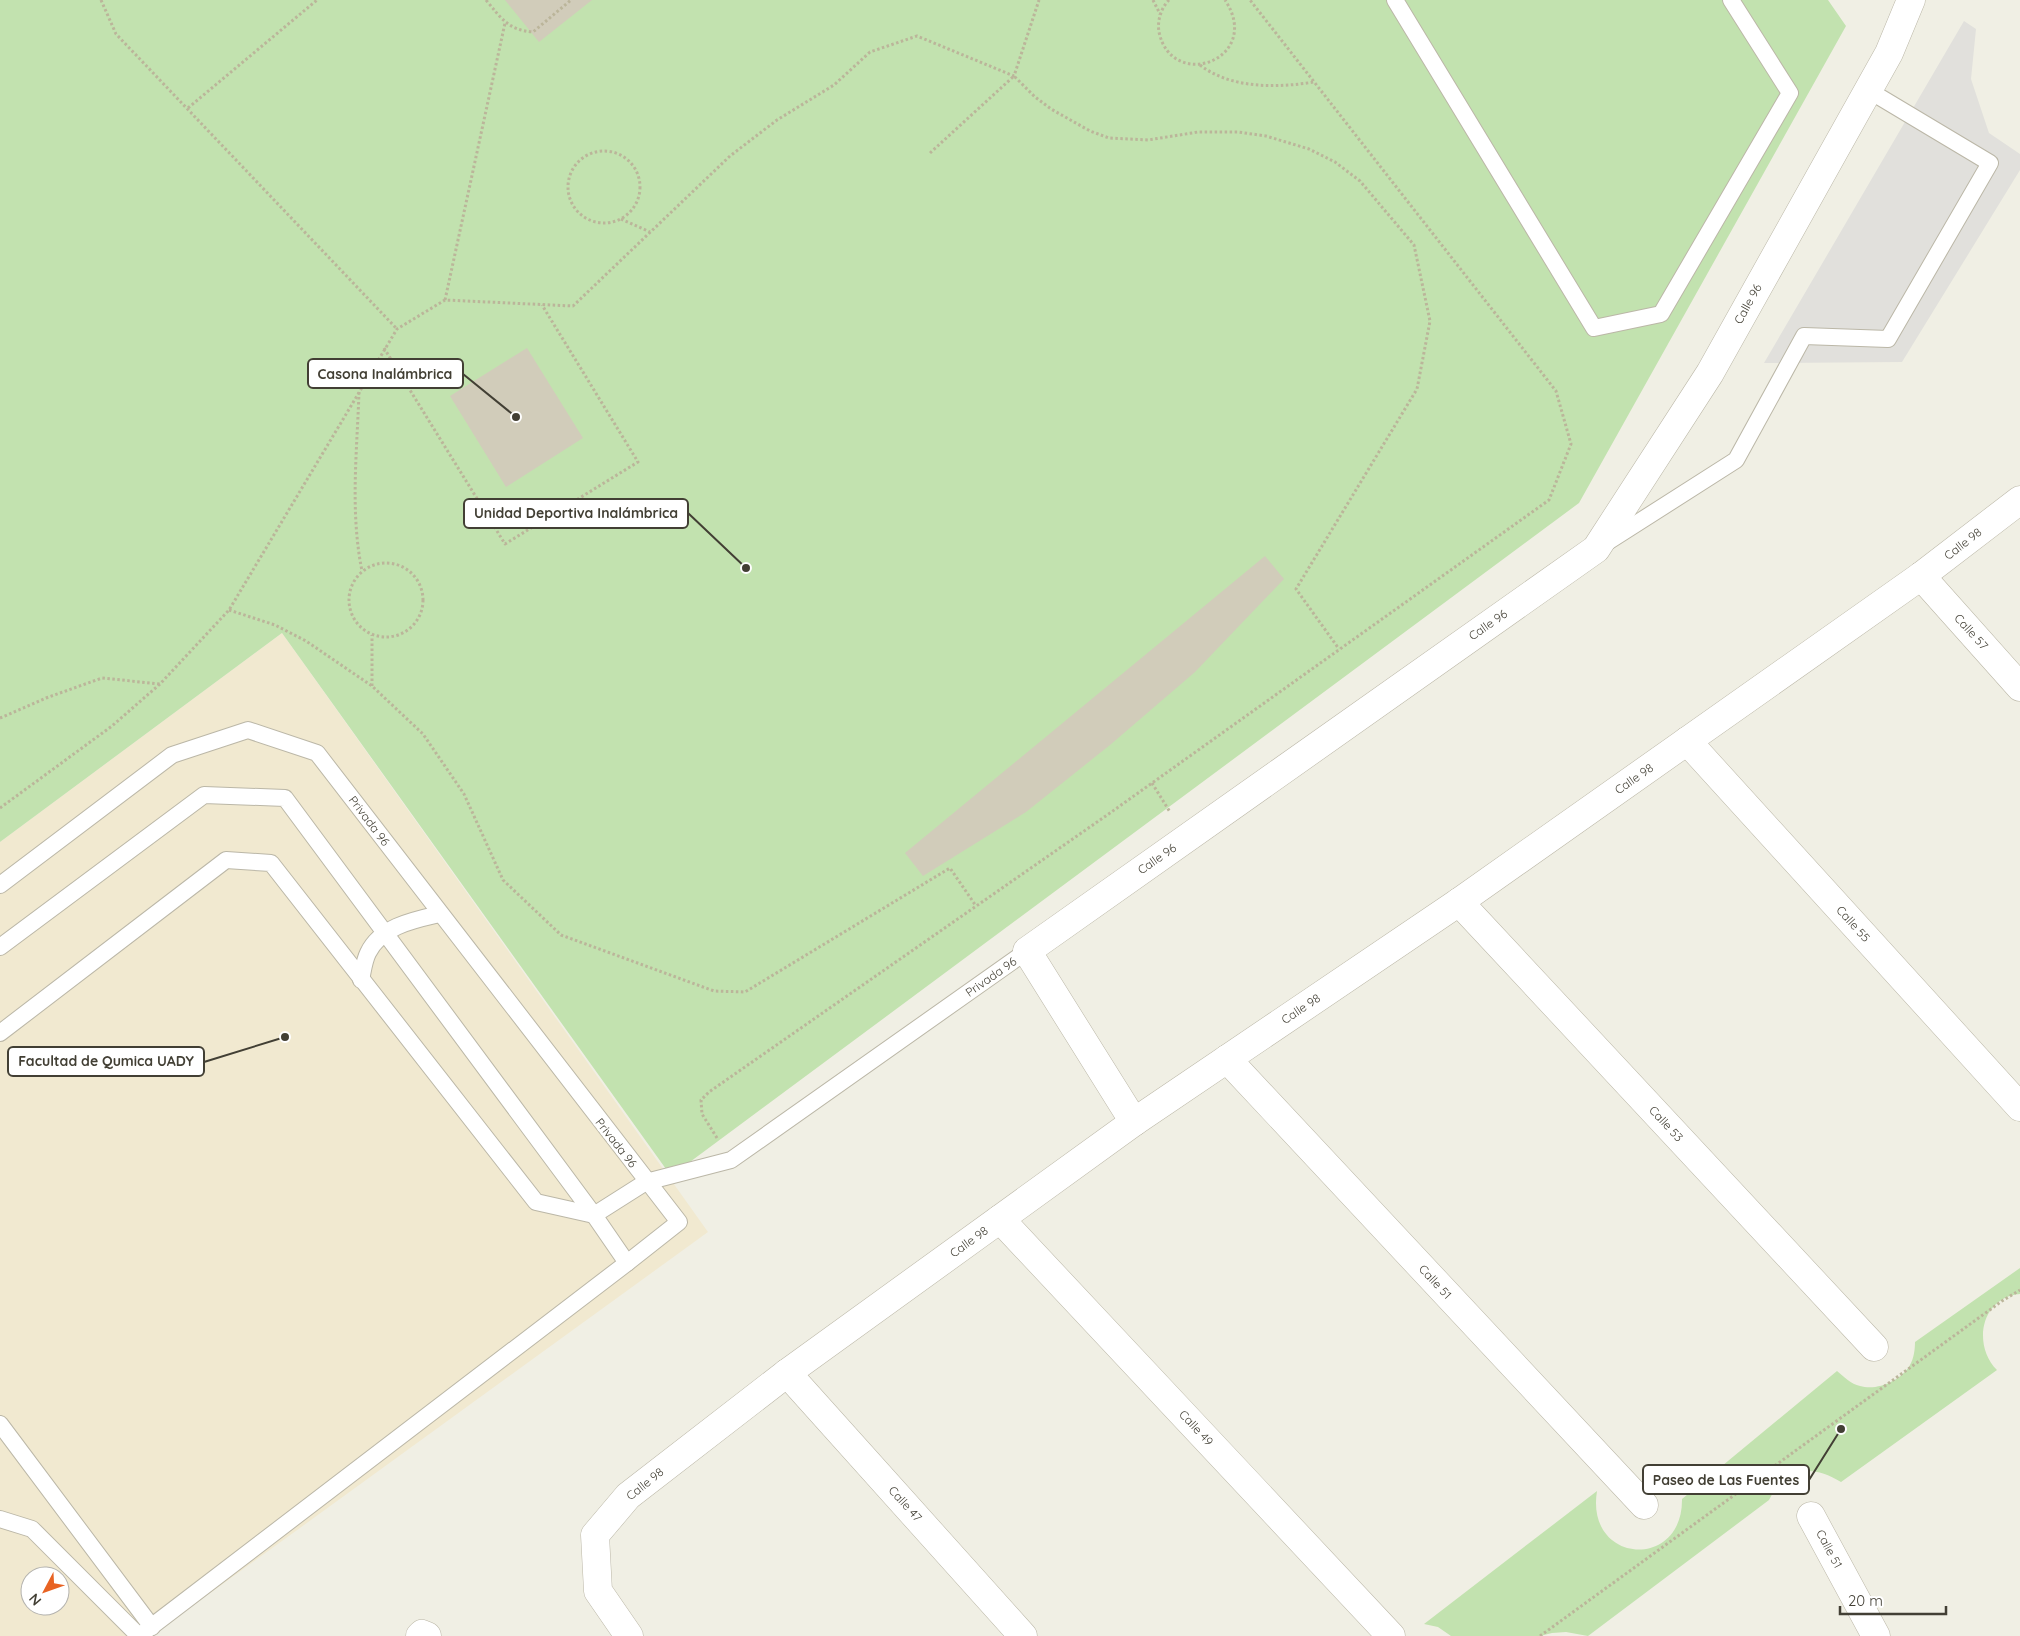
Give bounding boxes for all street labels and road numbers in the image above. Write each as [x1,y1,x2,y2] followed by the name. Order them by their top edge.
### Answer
[1730,281,1765,327] street label: Calle 96
[1941,524,1985,563] street label: Calle 98
[1466,606,1510,643] street label: Calle 96
[1951,611,1991,653] street label: Calle 57
[1611,760,1656,797] street label: Calle 98
[346,793,393,849] street label: Privada 96
[1135,840,1179,877] street label: Calle 96
[1833,902,1874,945] street label: Calle 55
[962,953,1020,1000] street label: Privada 96
[1278,990,1323,1027] street label: Calle 98
[1646,1103,1687,1145] street label: Calle 53
[592,1115,641,1171] street label: Privada 96
[947,1223,991,1261] street label: Calle 98
[1416,1261,1455,1302] street label: Calle 51
[1176,1407,1217,1449] street label: Calle 49
[623,1464,666,1503] street label: Calle 98
[886,1483,925,1525] street label: Calle 47
[1813,1527,1846,1571] street label: Calle 51

